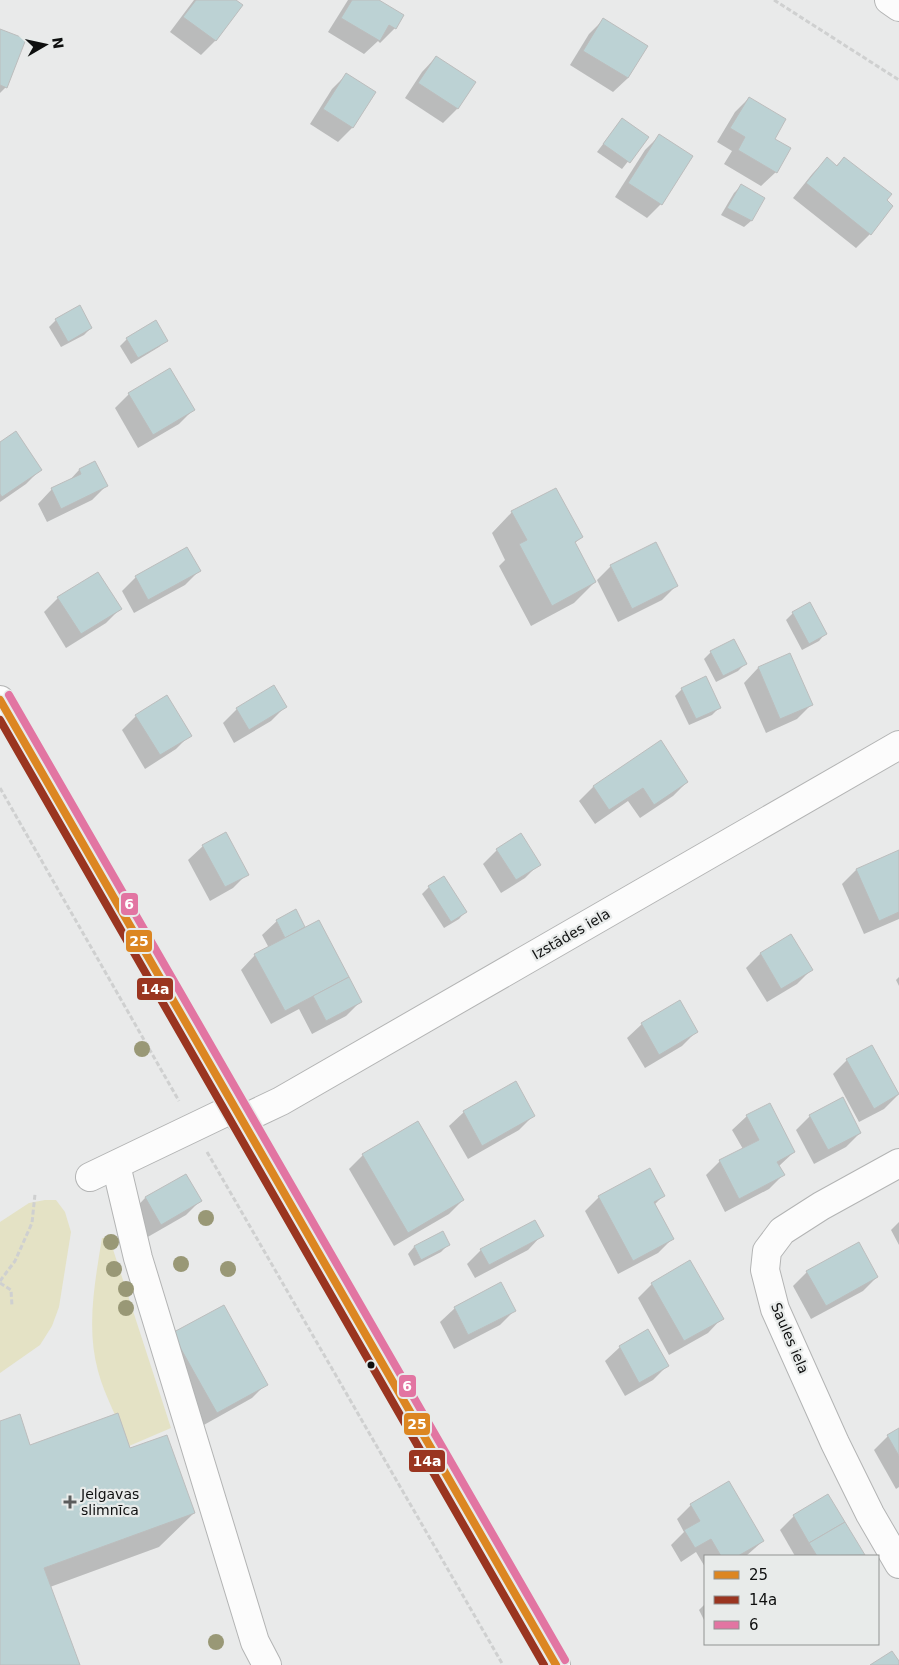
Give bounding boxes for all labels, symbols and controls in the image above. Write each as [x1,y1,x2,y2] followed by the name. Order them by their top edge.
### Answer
[20,20,70,70] north arrow
[49,36,67,50] text: N
[120,892,139,916] line badge: 6
[124,896,134,912] text: 6
[529,905,613,963] street label: Izstādes iela
[125,929,153,953] line badge: 25
[129,933,149,949] text: 25
[136,977,174,1001] line badge: 14a
[141,981,169,997] text: 14a
[768,1300,812,1376] street label: Saules iela
[366,1360,376,1370] unlabelled marker
[398,1374,417,1398] line badge: 6
[402,1378,412,1394] text: 6
[403,1412,431,1436] line badge: 25
[407,1416,427,1432] text: 25
[408,1449,446,1473] line badge: 14a
[413,1453,441,1469] text: 14a
[80,1486,139,1518] place label: Jelgavas slimnīca
[63,1495,77,1509] marker: Jelgavas slimnīca
[704,1555,879,1645] legend
[749,1566,768,1584] text: 25
[749,1591,777,1609] text: 14a
[749,1616,759,1634] text: 6

